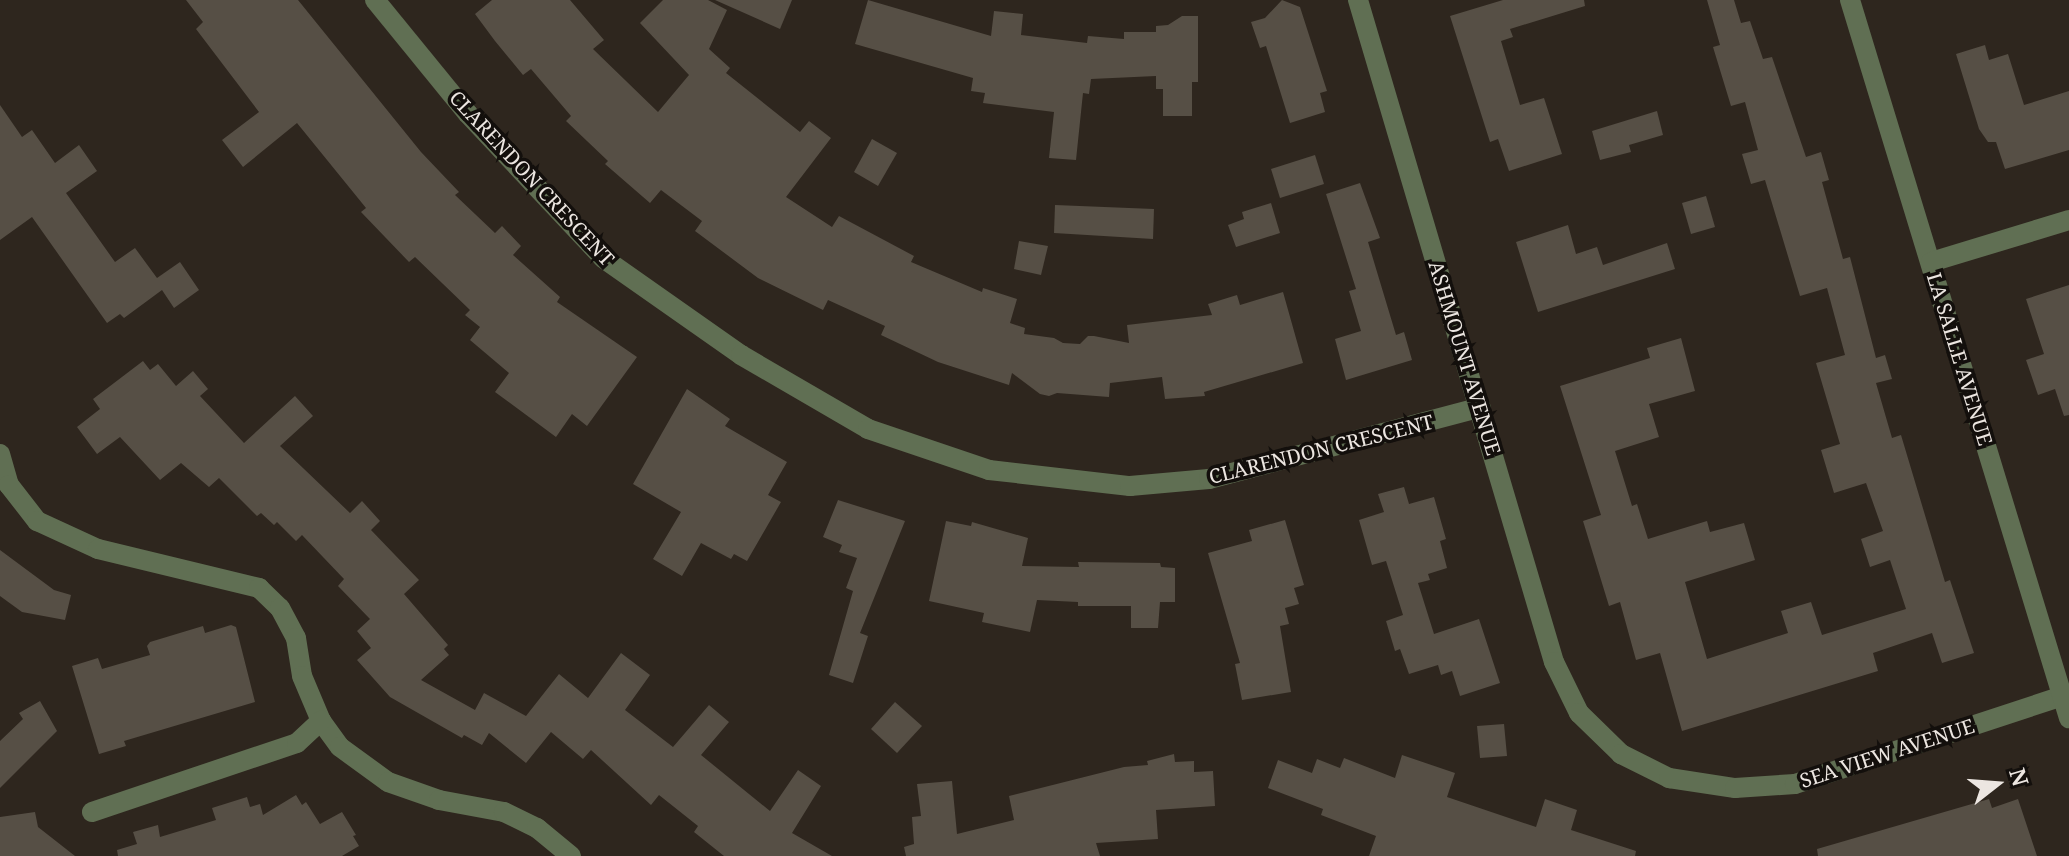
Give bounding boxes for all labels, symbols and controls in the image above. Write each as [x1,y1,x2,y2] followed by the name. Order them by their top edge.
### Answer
[445,86,619,270] street label: CLARENDON CRESCENT
[1424,258,1506,458] street label: ASHMOUNT AVENUE
[1922,270,1998,448] street label: LA SALLE AVENUE
[1206,409,1436,489] street label: CLARENDON CRESCENT
[1797,713,1977,793] street label: SEA VIEW AVENUE
[1957,744,2037,824] north arrow
[2003,764,2037,790] text: N

